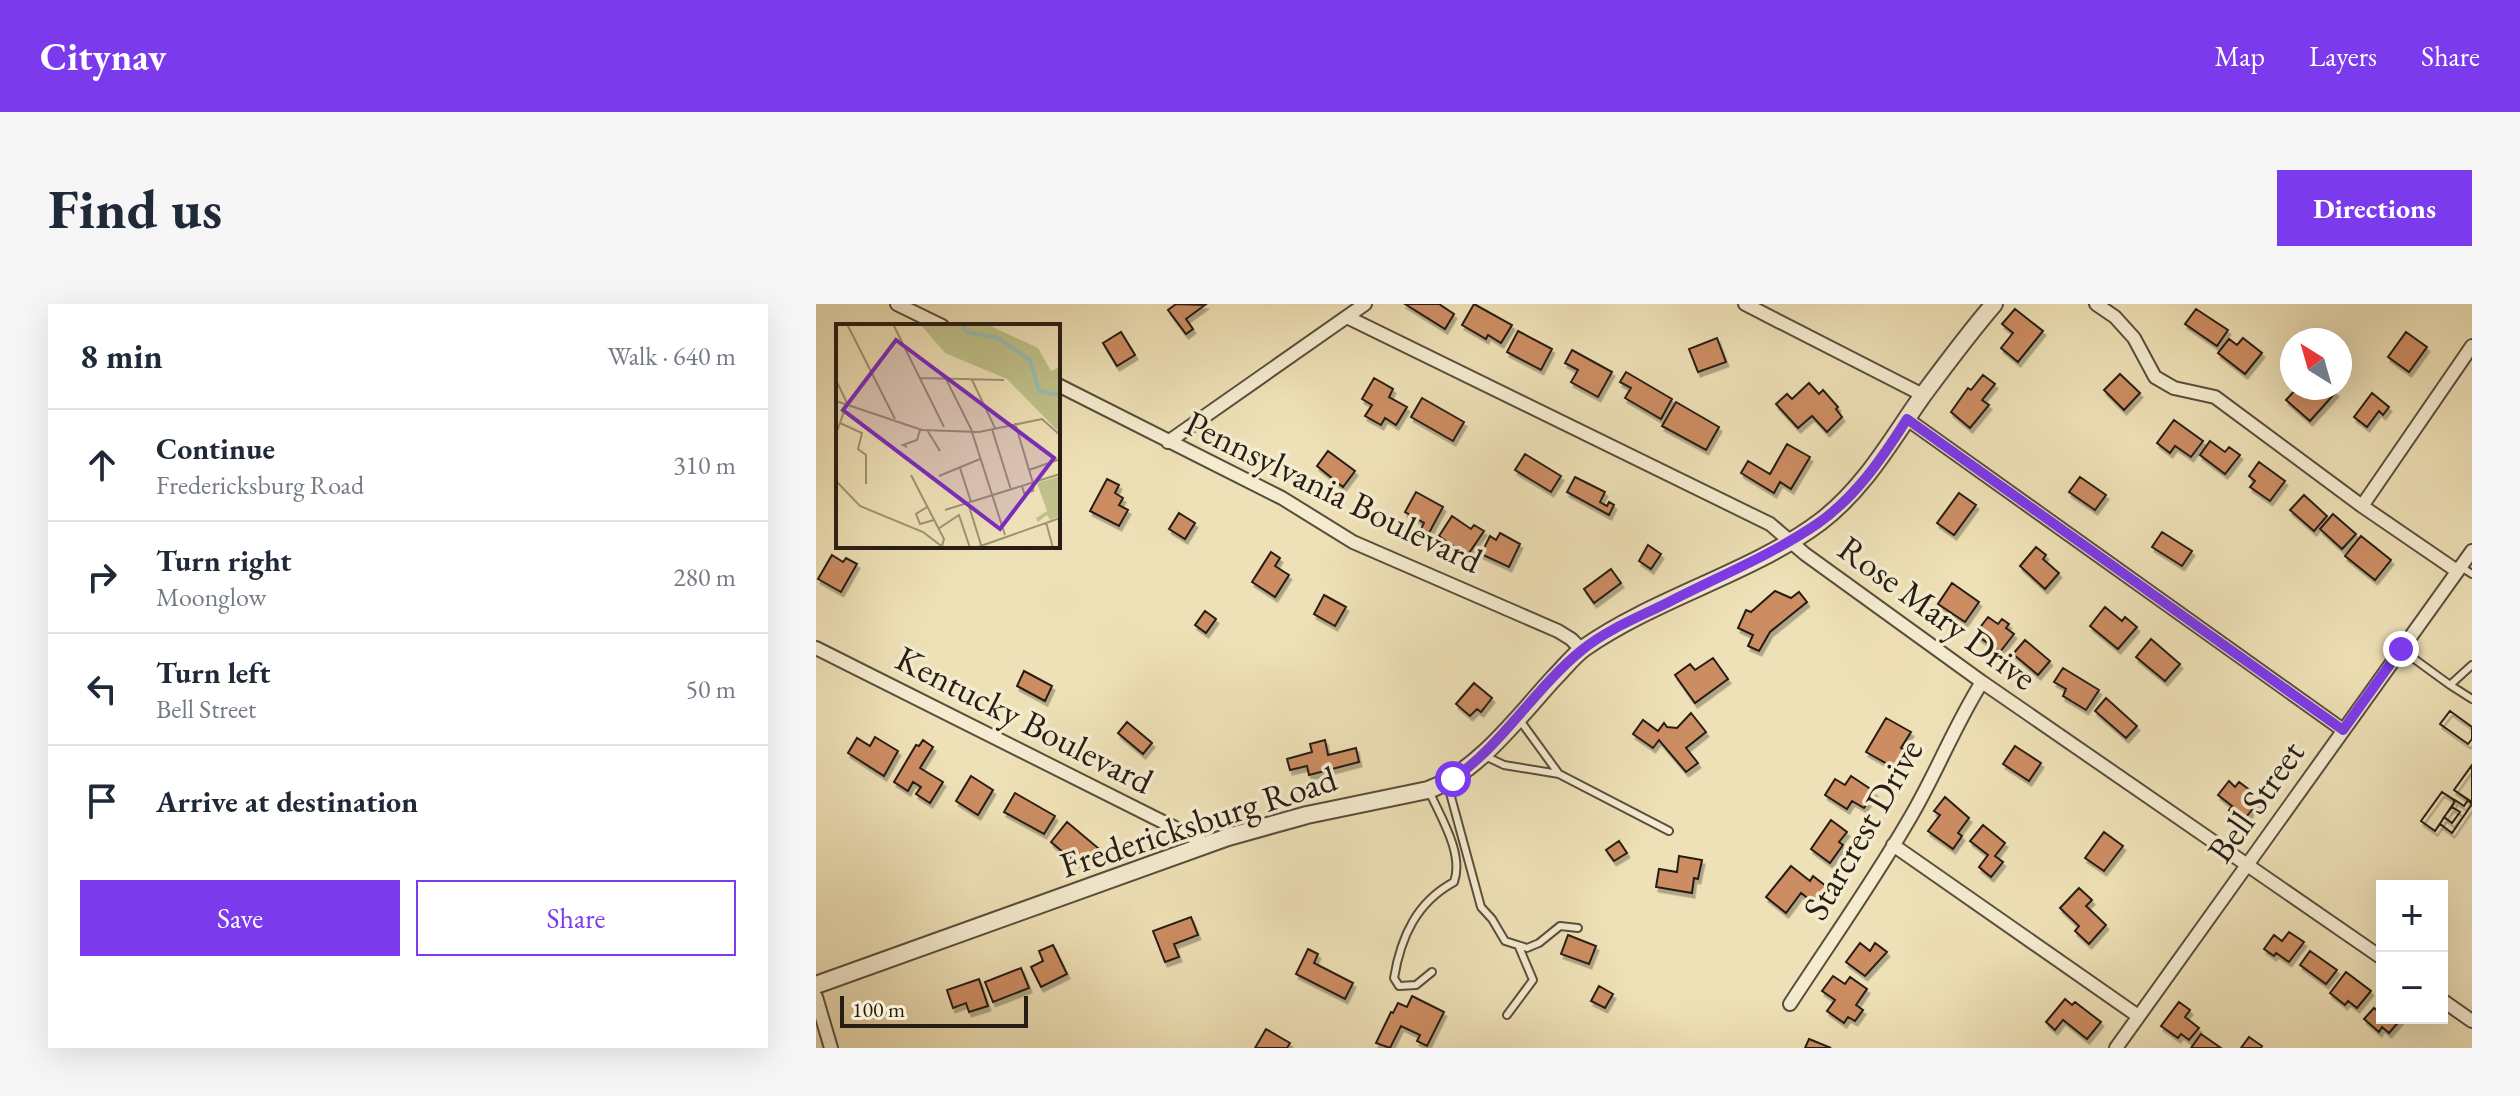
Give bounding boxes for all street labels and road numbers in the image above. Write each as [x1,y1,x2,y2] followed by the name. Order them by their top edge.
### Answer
[1177,399,1491,584] street label: Pennsylvania Boulevard
[1829,525,2046,700] street label: Rose Mary Drive
[888,634,1162,805] street label: Kentucky Boulevard
[1792,730,1933,928] street label: Starcrest Drive
[2196,730,2315,872] street label: Bell Street
[1054,754,1343,888] street label: Fredericksburg Road

